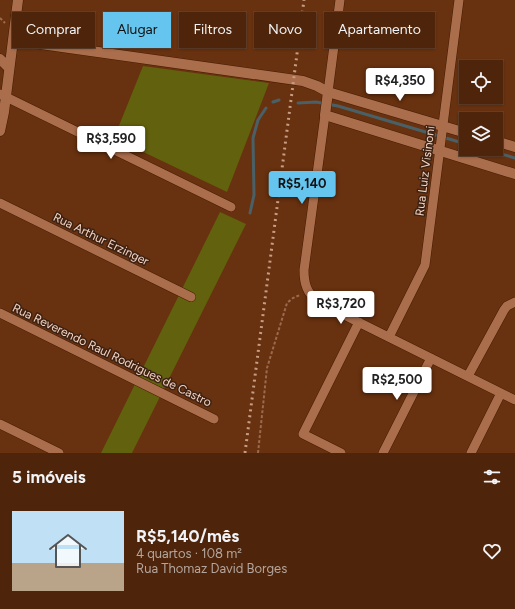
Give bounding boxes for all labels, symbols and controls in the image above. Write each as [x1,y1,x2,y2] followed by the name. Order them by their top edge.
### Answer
[12,12,95,48] chip: Comprar
[103,12,171,48] chip: Alugar
[179,12,246,48] chip: Filtros
[254,12,316,48] chip: Novo
[324,12,435,48] chip: Apartamento
[459,60,503,156] map controls
[459,60,503,104] button: locate
[363,68,437,102] pin: R$4,350
[375,73,425,88] text: R$4,350
[459,112,503,156] button: layers
[413,125,437,217] street label: Rua Luiz Visinoni
[74,126,148,160] pin: R$3,590
[86,131,136,146] text: R$3,590
[265,171,339,205] pin: R$5,140
[278,176,326,191] text: R$5,140
[51,210,151,268] street label: Rua Arthur Erzinger
[304,291,378,325] pin: R$3,720
[316,296,366,311] text: R$3,720
[10,301,214,409] street label: Rua Reverendo Raul Rodrigues de Castro
[360,367,434,401] pin: R$2,500
[372,372,422,387] text: R$2,500
[481,466,503,488] icon: filters
[12,467,86,487] text: 5 imóveis
[136,526,239,546] text: R$5,140/mês
[44,527,92,575] icon: home
[481,540,503,562] icon: heart
[136,546,242,561] text: 4 quartos · 108 m²
[136,561,287,576] text: Rua Thomaz David Borges

